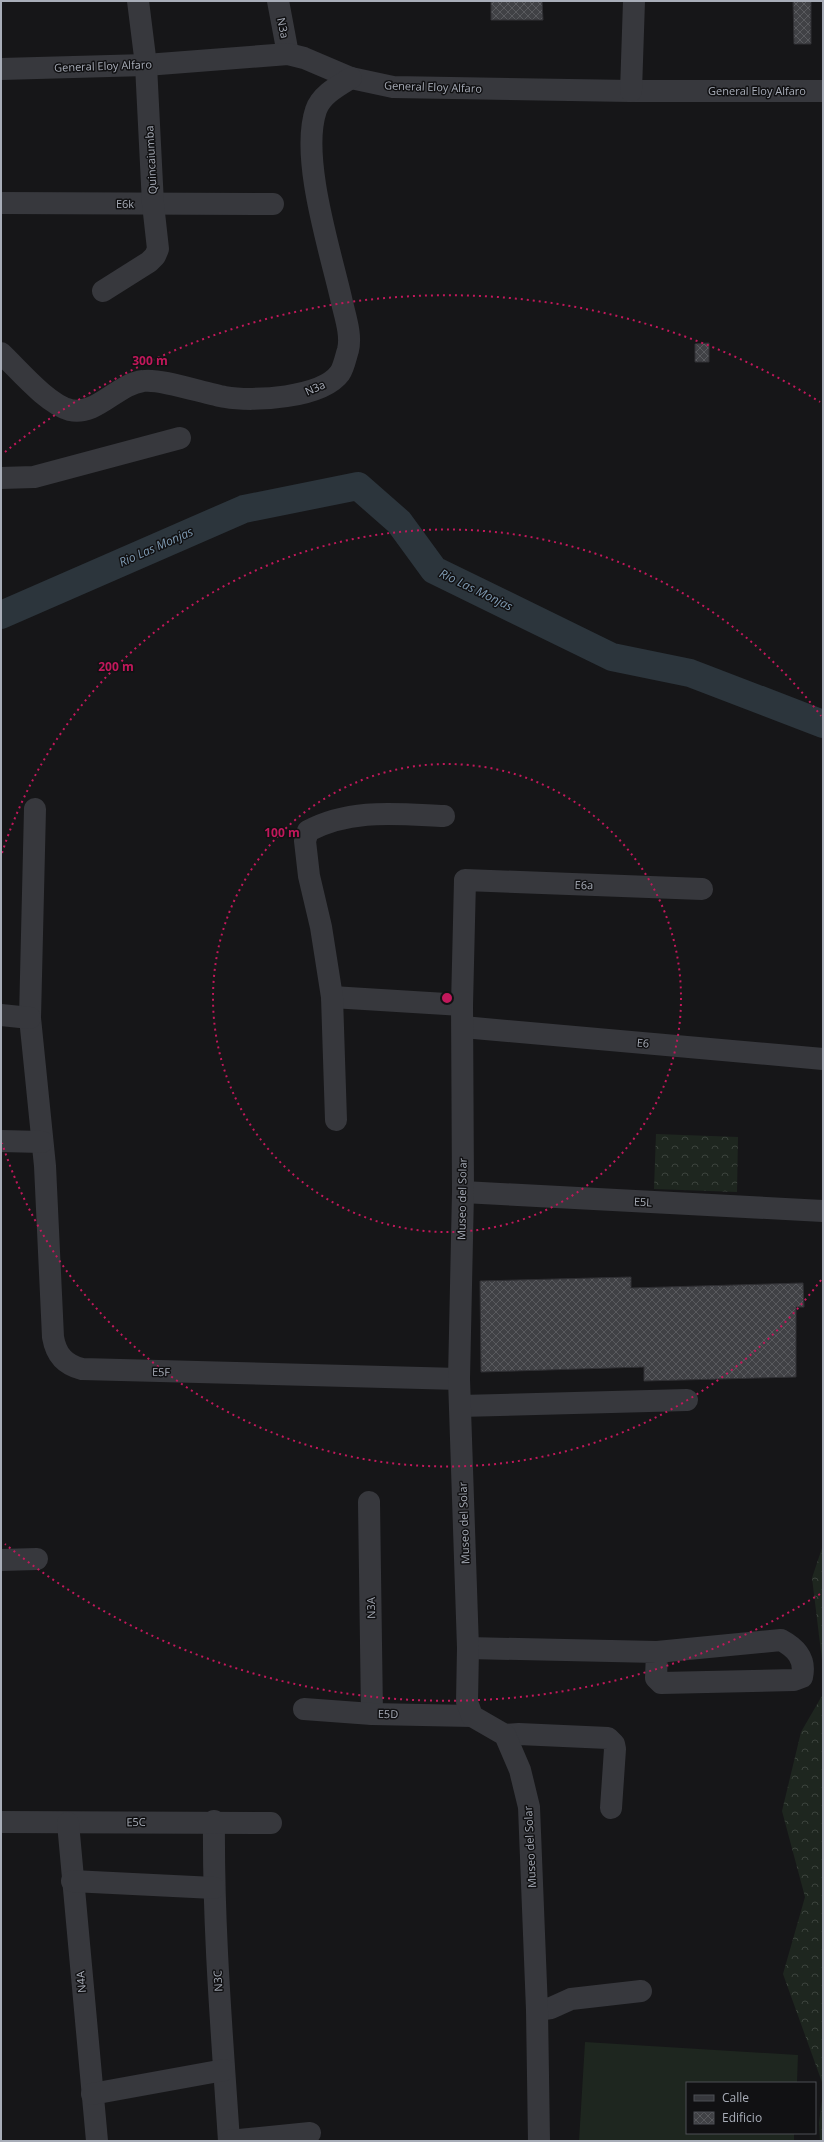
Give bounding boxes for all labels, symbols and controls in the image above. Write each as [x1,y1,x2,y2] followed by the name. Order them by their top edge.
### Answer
[274,16,293,39] street label: N3a
[54,56,153,75] street label: General Eloy Alfaro
[384,77,483,96] street label: General Eloy Alfaro
[708,83,806,98] street label: General Eloy Alfaro
[141,125,160,195] street label: Quincaiumba
[116,196,134,211] street label: E6k
[132,352,168,369] text: 300 m
[302,376,327,399] street label: N3a
[116,523,195,570] water label: Rio Las Monjas
[437,565,516,615] water label: Rio Las Monjas
[98,658,134,675] text: 200 m
[264,824,300,841] text: 100 m
[575,877,594,892] street label: E6a
[440,991,454,1005] centre of rings
[636,1034,650,1051] street label: E6
[453,1157,470,1240] street label: Museo del Solar
[634,1194,653,1209] street label: E5L
[152,1364,170,1379] street label: E5F
[455,1481,472,1564] street label: Museo del Solar
[363,1597,378,1619] street label: N3A
[378,1706,398,1721] street label: E5D
[520,1805,539,1888] street label: Museo del Solar
[126,1814,146,1829] street label: E5C
[209,1970,226,1992] street label: N3C
[72,1971,89,1993] street label: N4A
[686,2082,816,2134] legend
[722,2089,749,2106] text: Calle
[722,2109,762,2126] text: Edificio

